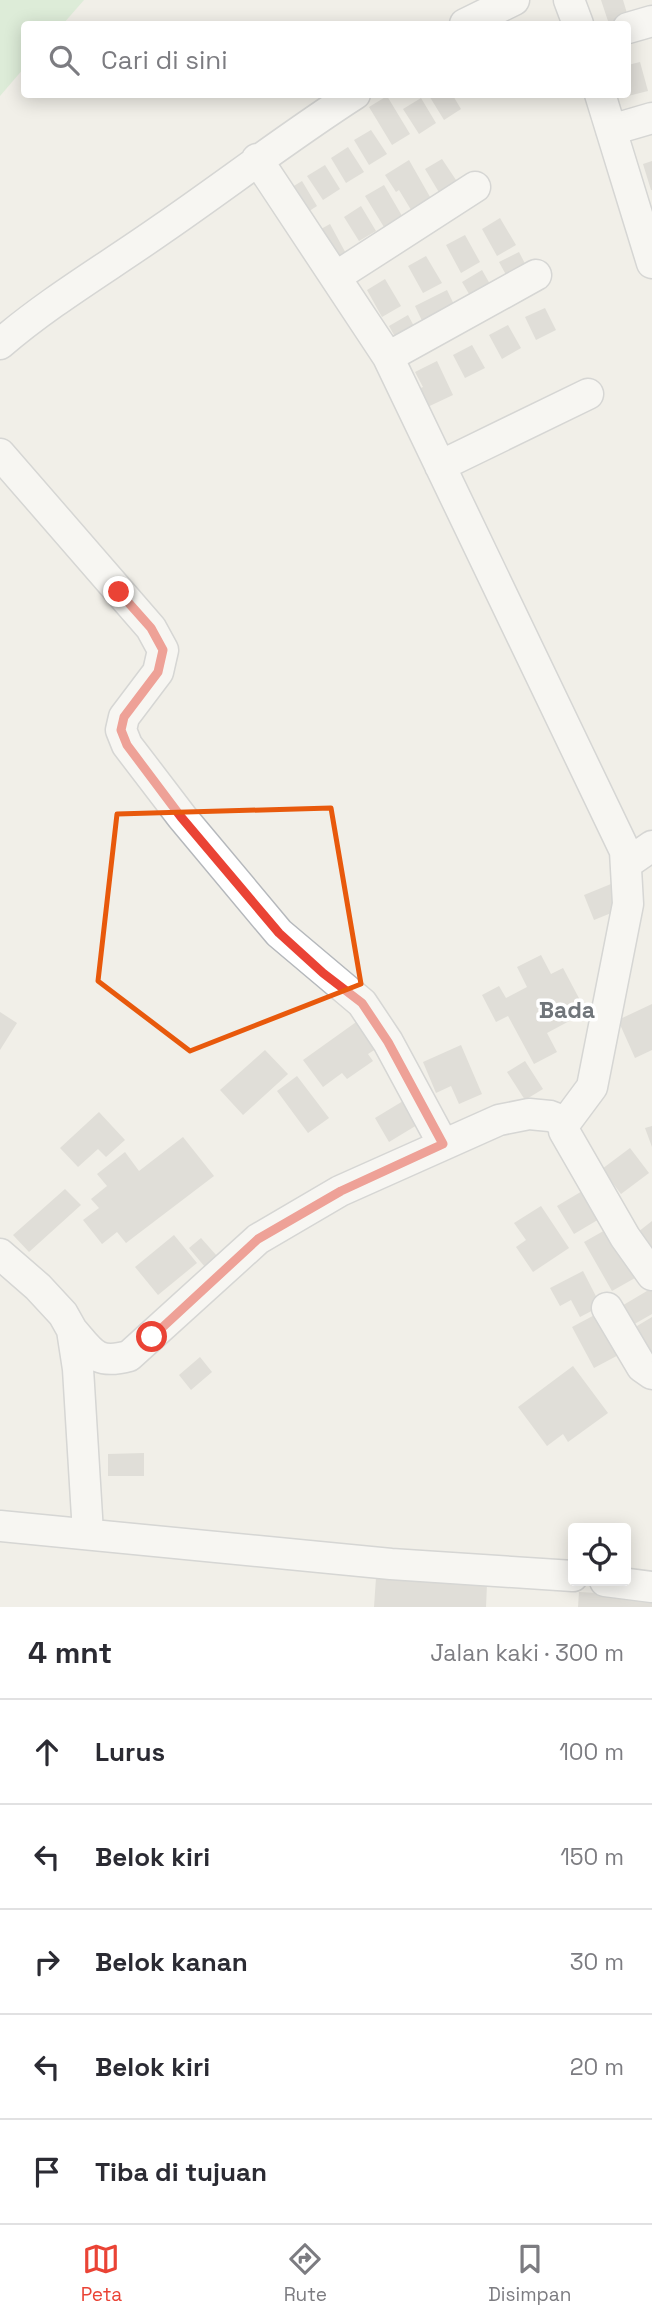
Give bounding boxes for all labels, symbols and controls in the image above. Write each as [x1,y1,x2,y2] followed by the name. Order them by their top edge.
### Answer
[21,21,631,98] search box
[45,41,83,79] icon: search
[101,43,228,77] text: Cari di sini
[103,576,134,607] route end
[539,995,595,1025] district label: Bada
[136,1321,167,1352] route start
[568,1523,631,1586] map controls
[568,1523,631,1586] button: locate
[28,1633,112,1672] text: 4 mnt
[430,1638,624,1668] text: Jalan kaki · 300 m
[28,1733,66,1771] icon: ahead
[95,1735,165,1769] text: Lurus
[559,1737,624,1767] text: 100 m
[28,1838,66,1876] icon: left
[95,1840,210,1874] text: Belok kiri
[560,1842,624,1872] text: 150 m
[28,1943,66,1981] icon: right
[95,1945,248,1979] text: Belok kanan
[570,1947,624,1977] text: 30 m
[28,2048,66,2086] icon: left
[95,2050,210,2084] text: Belok kiri
[570,2052,624,2082] text: 20 m
[28,2153,66,2191] icon: arrive
[95,2155,267,2189] text: Tiba di tujuan
[81,2240,122,2307] tab: Peta
[284,2240,327,2307] tab: Rute
[488,2240,571,2307] tab: Disimpan

